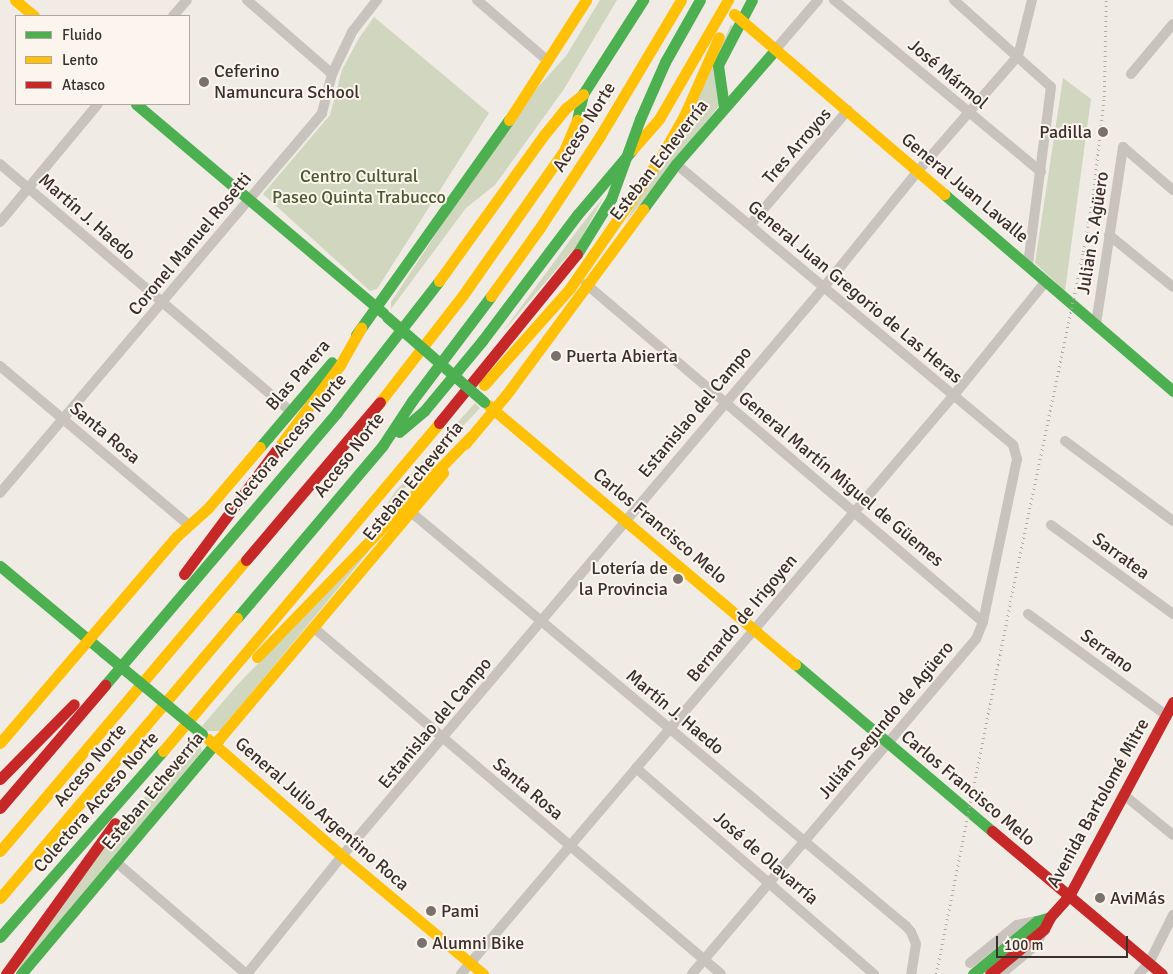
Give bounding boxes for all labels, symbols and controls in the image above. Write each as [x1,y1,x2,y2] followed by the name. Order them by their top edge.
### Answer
[15,15,190,105] legend
[62,26,102,44] text: Fluido
[904,34,992,114] street label: José Mármol
[62,51,98,69] text: Lento
[214,61,360,104] place label: Ceferino Namuncura School
[62,76,105,94] text: Atasco
[198,76,210,88] marker: Ceferino Namuncura School
[548,78,620,176] street label: Acceso Norte
[605,95,713,225] street label: Esteban Echeverría
[758,104,836,188] street label: Tres Arroyos
[1039,121,1092,143] place label: Padilla
[1096,125,1110,139] marker: Padilla
[897,128,1033,248] street label: General Juan Lavalle
[272,166,446,208] park label: Centro Cultural Paseo Quinta Trabucco
[124,168,256,320] street label: Coronel Manuel Rosetti
[34,169,140,265] street label: Martín J. Haedo
[1073,170,1113,296] street label: Julian S. Agüero
[743,196,967,388] street label: General Juan Gregorio de Las Heras
[261,335,335,415] street label: Blas Parera
[634,342,756,482] street label: Estanislao del Campo
[566,345,678,367] place label: Puerta Abierta
[550,350,562,362] marker: Puerta Abierta
[219,369,351,521] street label: Colectora Acceso Norte
[734,387,948,571] street label: General Martín Miguel de Güemes
[65,397,145,469] street label: Santa Rosa
[309,408,389,502] street label: Acceso Norte
[358,417,468,545] street label: Esteban Echeverría
[589,464,731,588] street label: Carlos Francisco Melo
[1088,528,1154,584] street label: Sarratea
[682,550,802,686] street label: Bernardo de Irigoyen
[579,558,668,600] place label: Lotería de la Provincia
[672,573,684,585] marker: Lotería de la Provincia
[1076,625,1138,677] street label: Serrano
[814,637,958,803] street label: Julián Segundo de Agüero
[374,653,496,793] street label: Estanislao del Campo
[622,665,728,759] street label: Martín J. Haedo
[1042,715,1154,891] street label: Avenida Bartolomé Mitre
[49,719,131,811] street label: Acceso Norte
[897,726,1039,850] street label: Carlos Francisco Melo
[29,727,163,877] street label: Colectora Acceso Norte
[97,728,209,854] street label: Esteban Echeverría
[231,733,413,895] street label: General Julio Argentino Roca
[488,753,568,825] street label: Santa Rosa
[709,807,823,909] street label: José de Olavarría
[1110,887,1165,909] place label: AviMás
[1094,892,1106,904] marker: AviMás
[441,900,479,922] place label: Pami
[425,905,437,917] marker: Pami
[998,926,1130,958] scale bar
[432,932,524,954] place label: Alumni Bike
[1004,936,1044,954] text: 100 m
[416,937,428,949] marker: Alumni Bike

